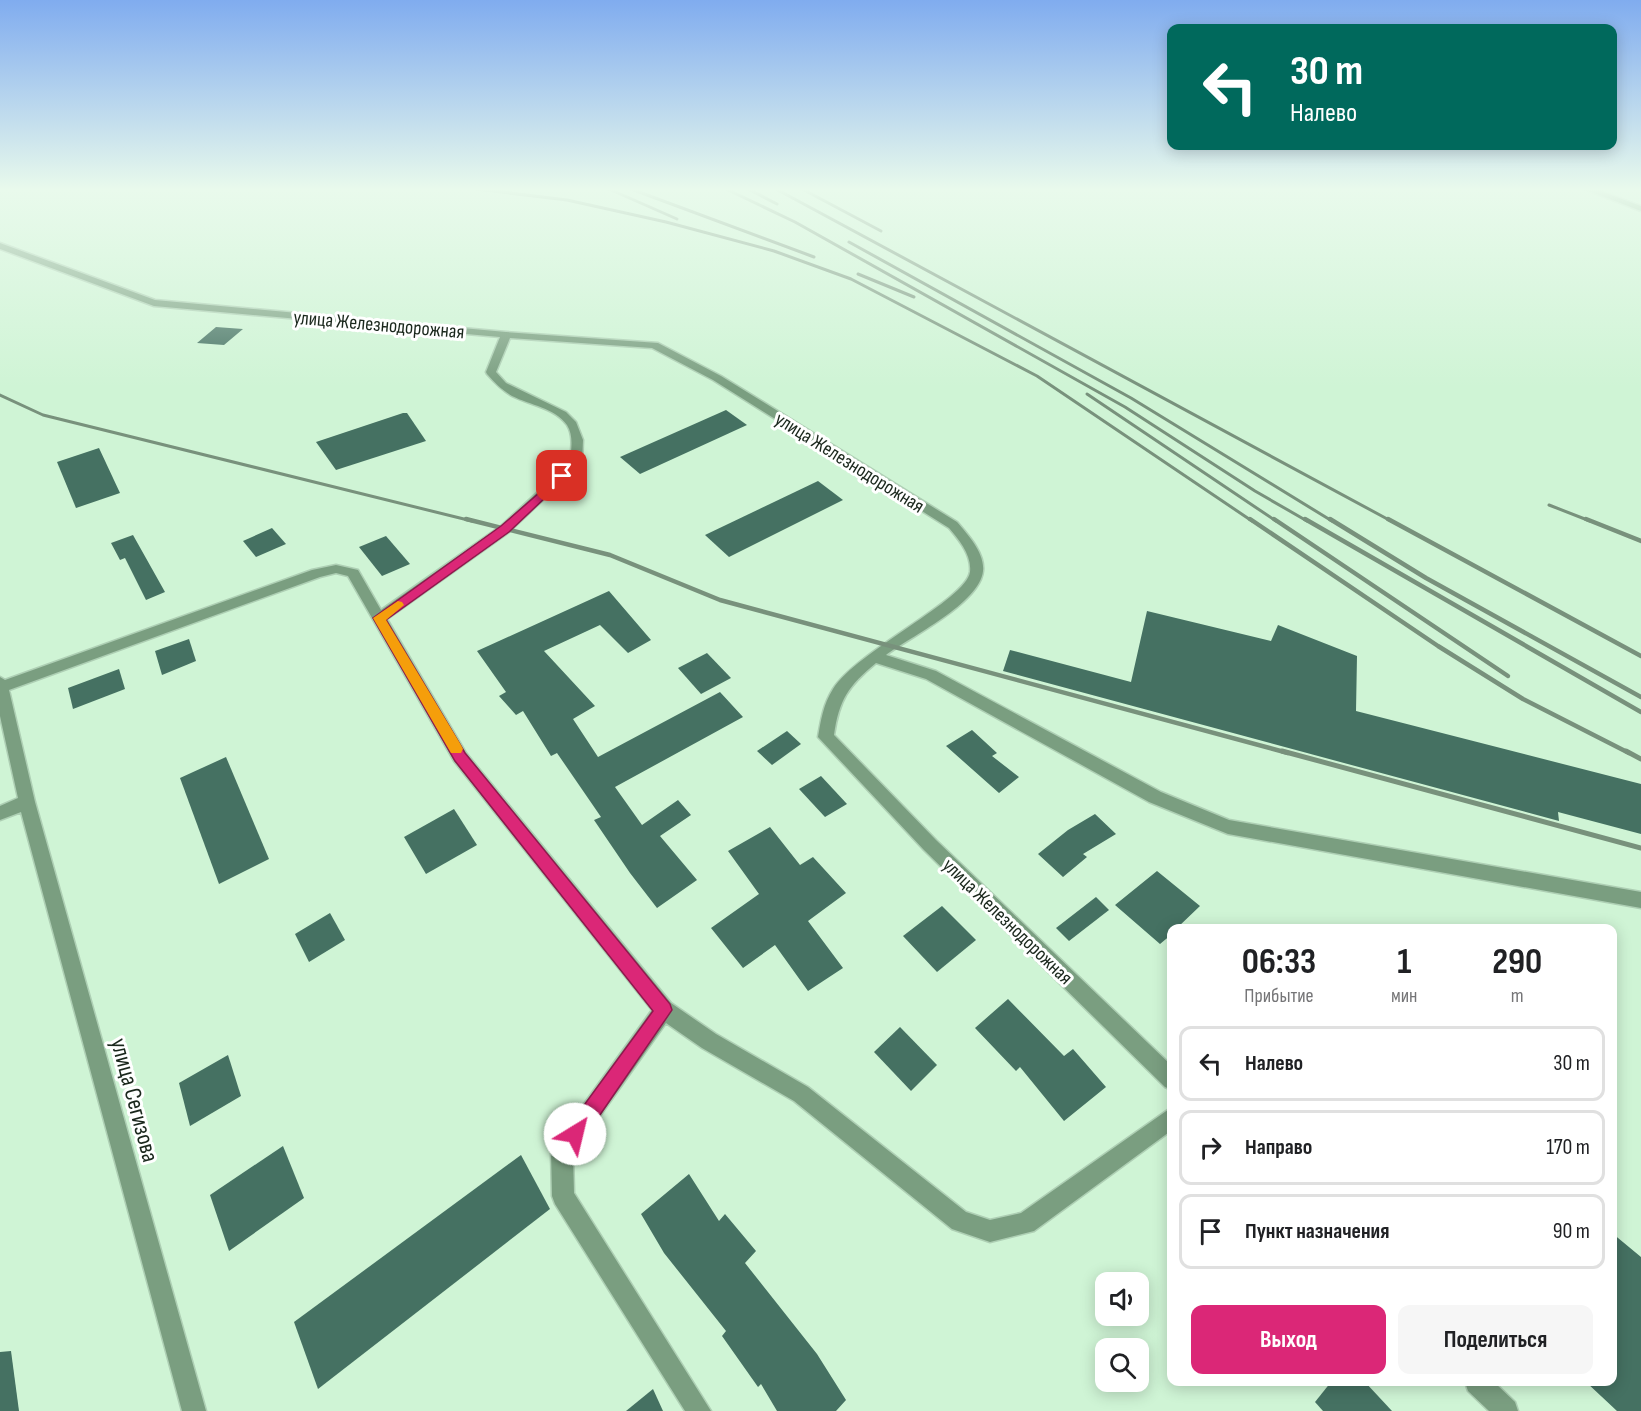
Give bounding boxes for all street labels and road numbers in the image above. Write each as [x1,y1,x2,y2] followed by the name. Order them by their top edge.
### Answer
[292,306,465,344] street label: улица Железнодорожная
[770,407,929,518] street label: улица Железнодорожная
[937,854,1077,990] street label: улица Железнодорожная
[104,1035,165,1165] street label: улица Сегизова

